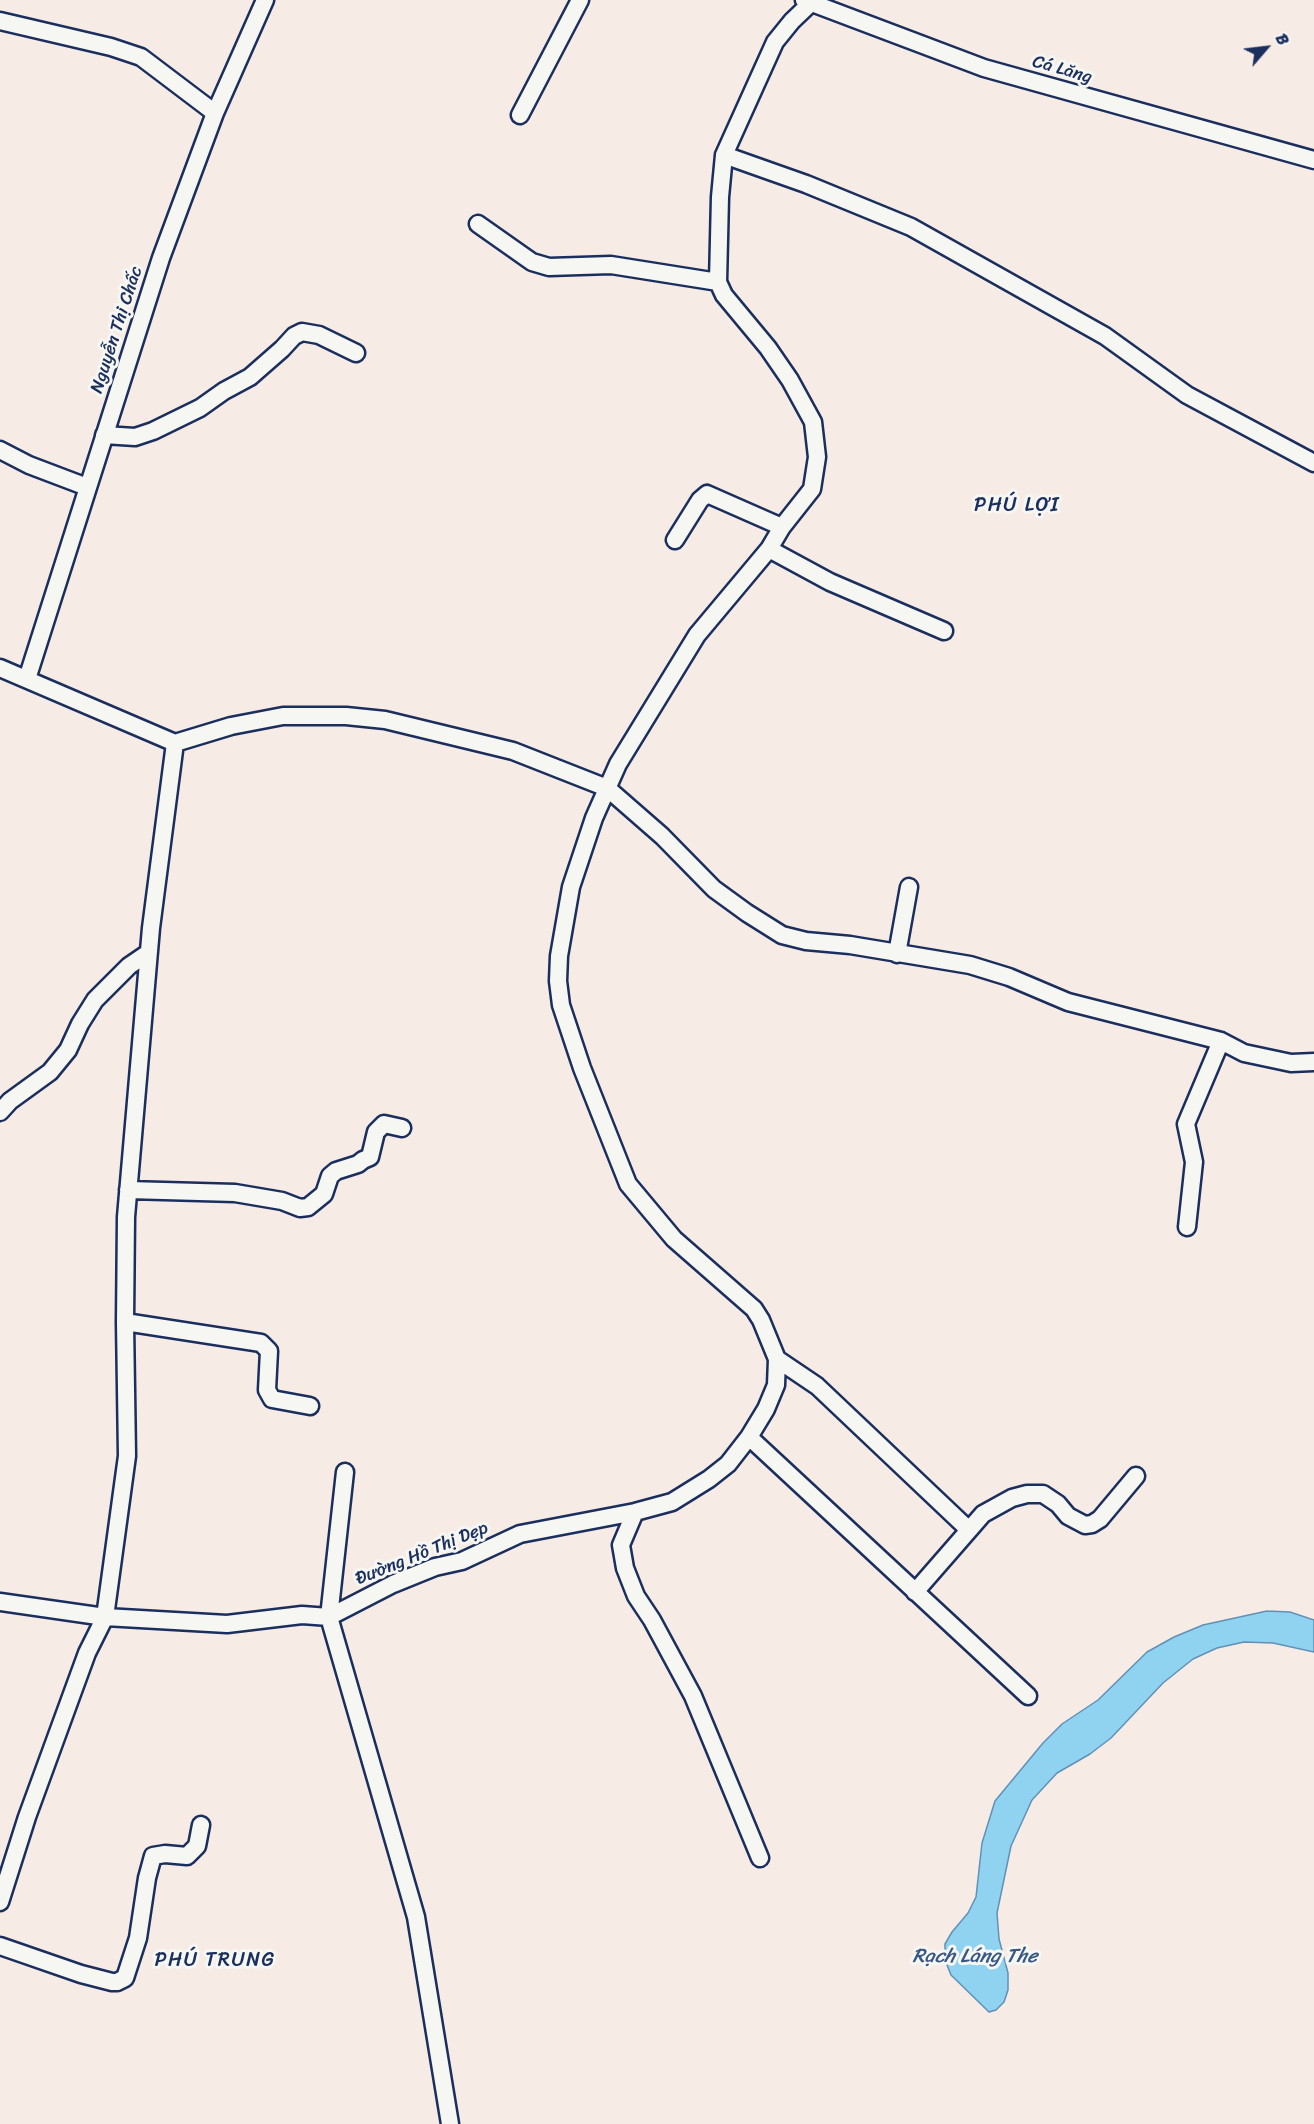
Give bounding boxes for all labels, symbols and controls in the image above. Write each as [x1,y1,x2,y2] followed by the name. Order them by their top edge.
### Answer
[1236,18,1296,78] north arrow
[1267,28,1298,51] text: B
[1030,51,1094,89] street label: Cá Lăng
[86,264,148,396] street label: Nguyễn Thị Chấc
[974,494,1060,518] district label: PHÚ LỢI
[352,1518,492,1590] street label: Đường Hồ Thị Dẹp
[912,1945,1038,1969] water label: Rạch Láng The
[154,1949,276,1973] district label: PHÚ TRUNG

